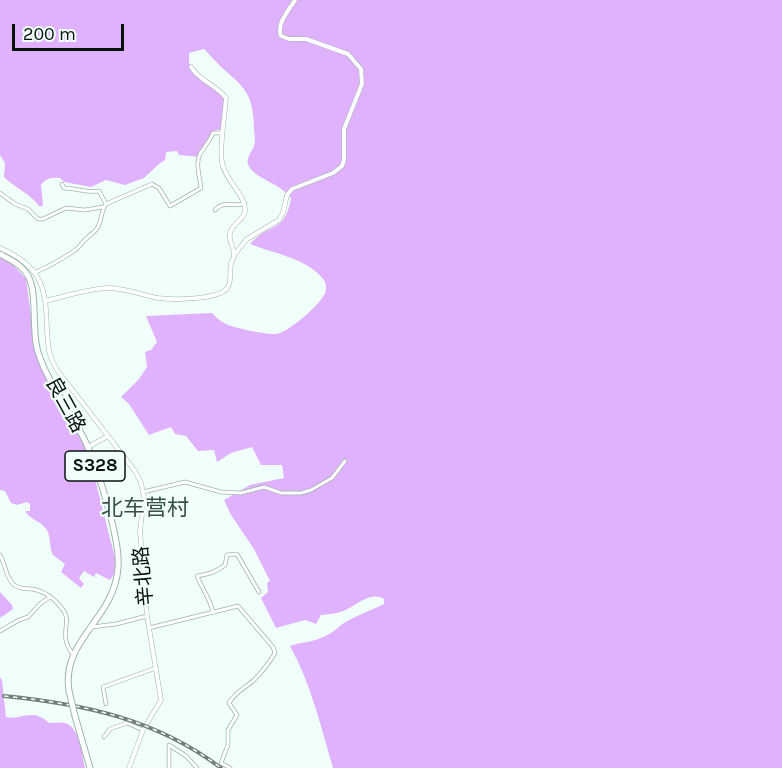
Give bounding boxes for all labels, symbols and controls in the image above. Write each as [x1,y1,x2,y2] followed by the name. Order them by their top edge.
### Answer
[15,12,128,50] scale bar
[23,23,76,45] text: 200 m
[40,373,90,437] street label: 良三路
[65,451,125,481] road number: S328
[101,496,189,522] district label: 北车营村
[129,545,159,607] street label: 辛北路

